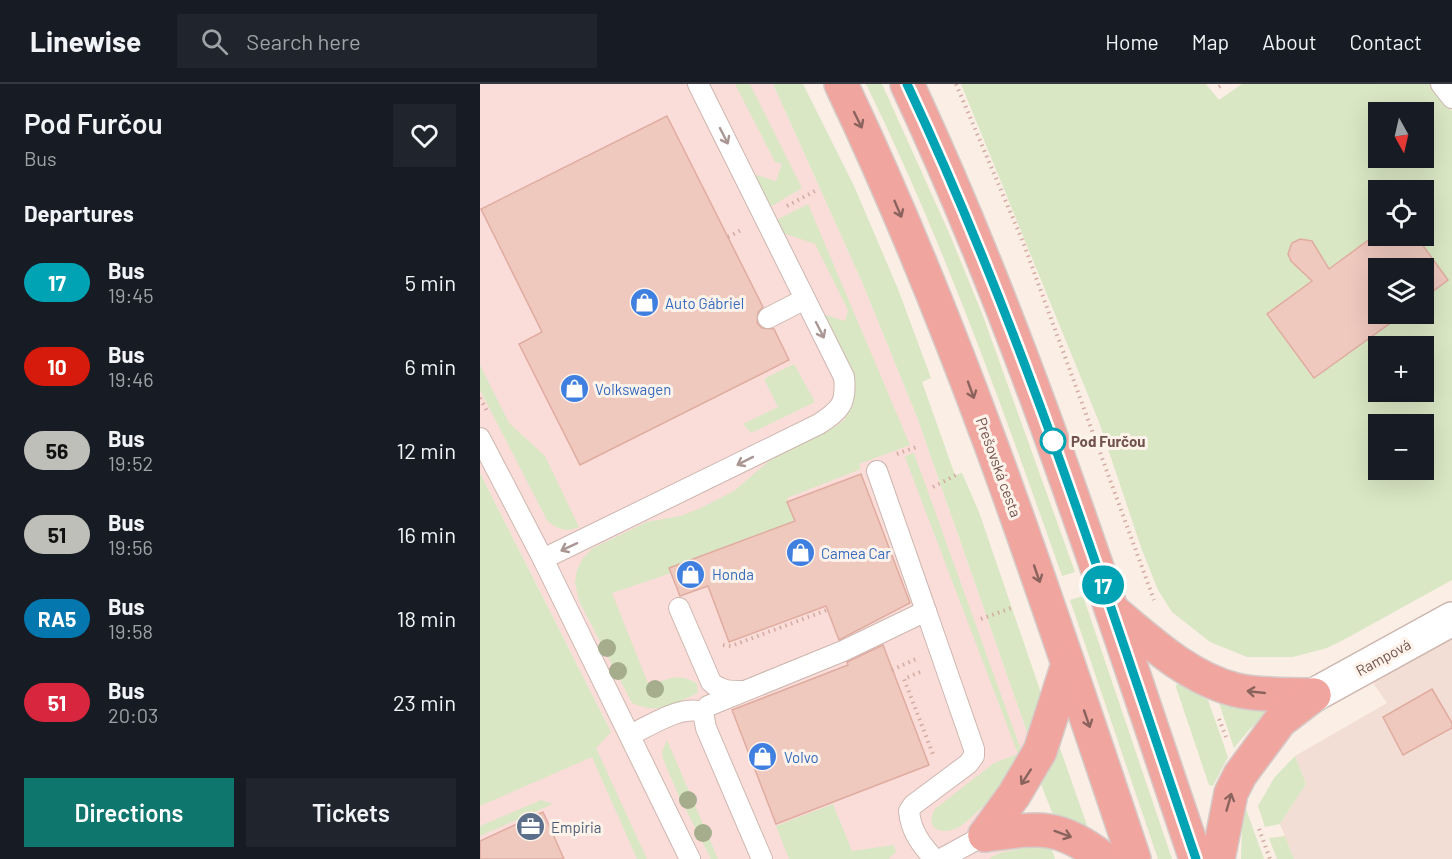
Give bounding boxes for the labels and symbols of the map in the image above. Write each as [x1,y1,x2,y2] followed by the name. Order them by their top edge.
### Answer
[1368,102,1434,168] north arrow
[853,110,865,128] one-way arrow
[719,127,730,145] one-way arrow
[893,200,905,218] one-way arrow
[628,287,660,319] shop icon: Auto Gábriel
[665,294,744,312] place label: Auto Gábriel
[815,320,827,338] one-way arrow
[558,373,590,405] shop icon: Volkswagen
[595,380,671,398] place label: Volkswagen
[966,380,977,399] one-way arrow
[973,415,1025,519] street label: Prešovská cesta
[1040,428,1066,454] marker: Pod Furčou
[1071,432,1145,450] place label: Pod Furčou
[736,456,754,468] one-way arrow
[784,537,816,569] shop icon: Camea Car
[561,542,579,553] one-way arrow
[821,544,891,562] place label: Camea Car
[675,558,707,590] shop icon: Honda
[1032,564,1043,583] one-way arrow
[712,565,754,583] place label: Honda
[1076,566,1130,604] line badge: 17
[1352,635,1414,679] street label: Rampová
[1247,686,1266,697] one-way arrow
[1082,709,1093,728] one-way arrow
[747,741,779,773] shop icon: Volvo
[784,748,819,766] place label: Volvo
[1020,768,1032,785] one-way arrow
[1224,792,1235,811] one-way arrow
[514,811,546,843] office icon: Empiria
[551,818,602,836] place label: Empiria
[1053,829,1072,840] one-way arrow

